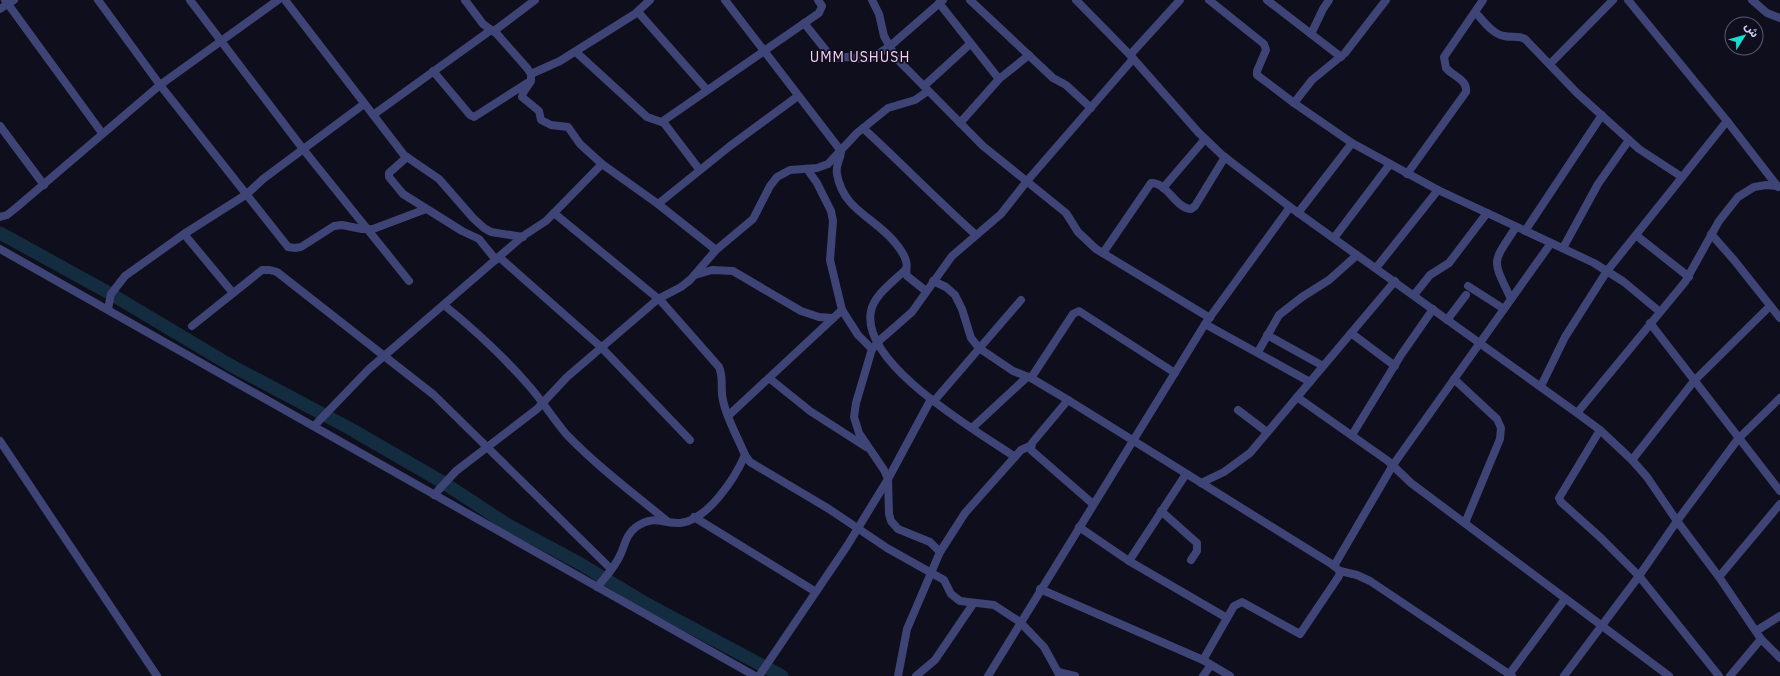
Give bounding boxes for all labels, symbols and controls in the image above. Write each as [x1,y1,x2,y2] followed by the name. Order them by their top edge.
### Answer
[1724,16,1764,56] north arrow
[1742,20,1762,40] text: ش
[810,48,910,66] district label: UMM USHUSH

